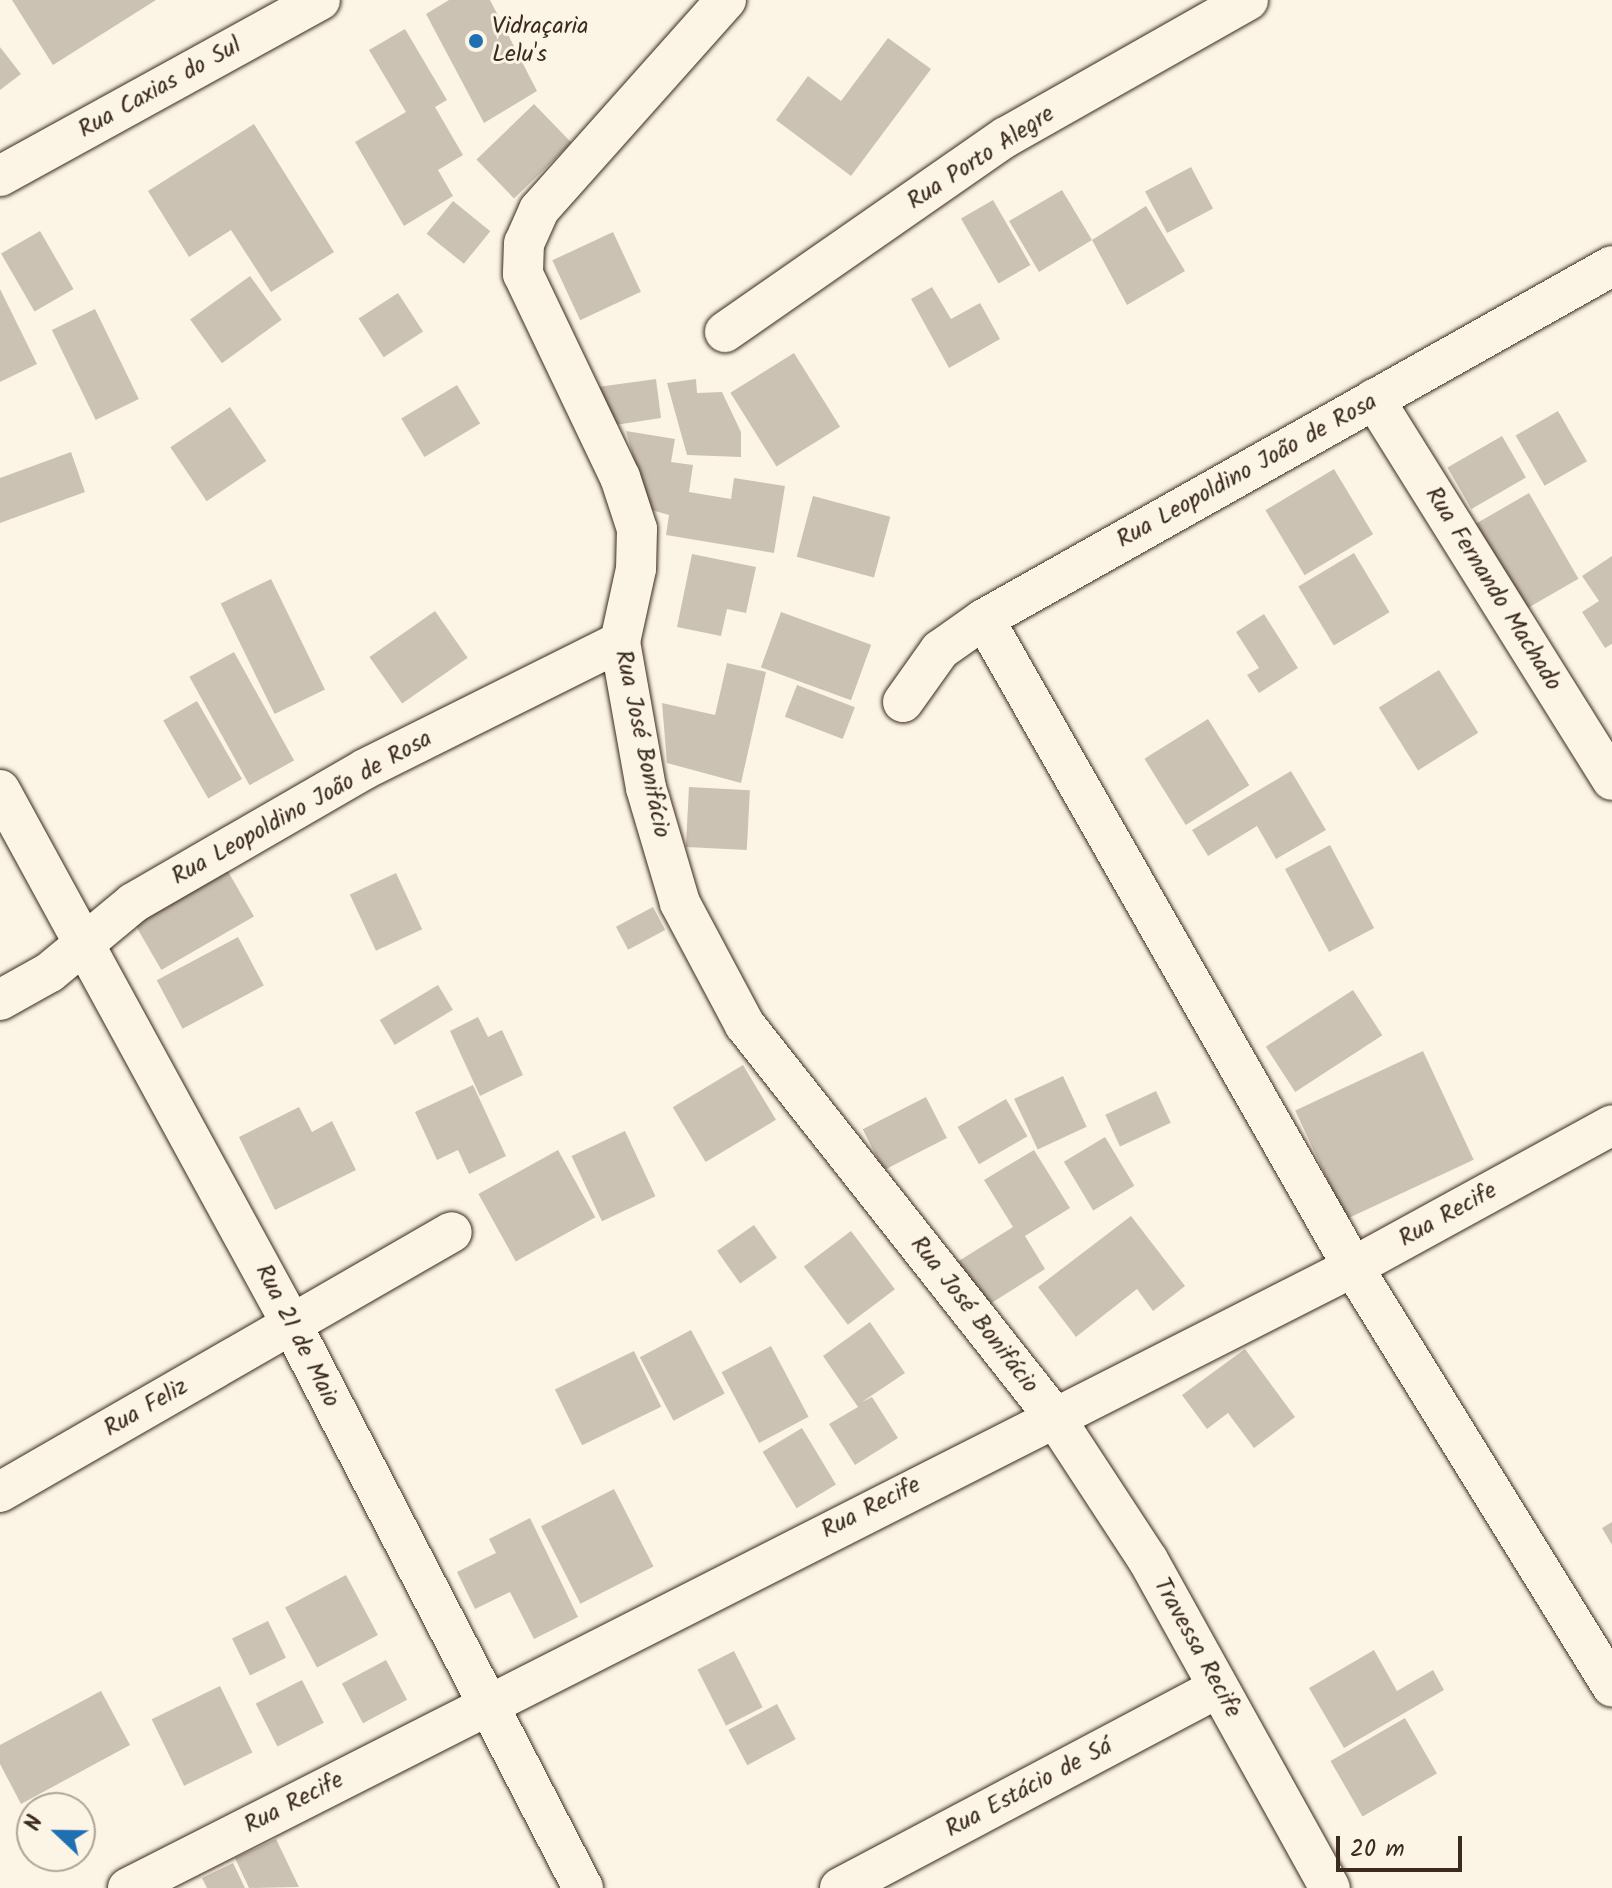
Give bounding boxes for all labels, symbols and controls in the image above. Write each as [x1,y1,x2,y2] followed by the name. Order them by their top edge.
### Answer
[492,13,589,69] place label: Vidraçaria Lelu's
[74,31,246,145] street label: Rua Caxias do Sul
[467,32,485,50] marker: Vidraçaria Lelu's
[902,100,1060,216] street label: Rua Porto Alegre
[1112,387,1382,555] street label: Rua Leopoldino João de Rosa
[1419,482,1567,696] street label: Rua Fernando Machado
[608,648,676,840] street label: Rua José Bonifácio
[167,724,437,892] street label: Rua Leopoldino João de Rosa
[1394,1176,1502,1254] street label: Rua Recife
[904,1231,1044,1399] street label: Rua José Bonifácio
[249,1260,345,1412] street label: Rua 21 de Maio
[99,1373,193,1443] street label: Rua Feliz
[817,1471,925,1545] street label: Rua Recife
[1147,1573,1247,1723] street label: Travessa Recife
[941,1732,1117,1844] street label: Rua Estácio de Sá
[240,1766,348,1840] street label: Rua Recife
[16,1792,96,1872] north arrow
[16,1811,54,1837] text: N
[1340,1820,1466,1870] scale bar
[1350,1830,1405,1869] text: 20 m

